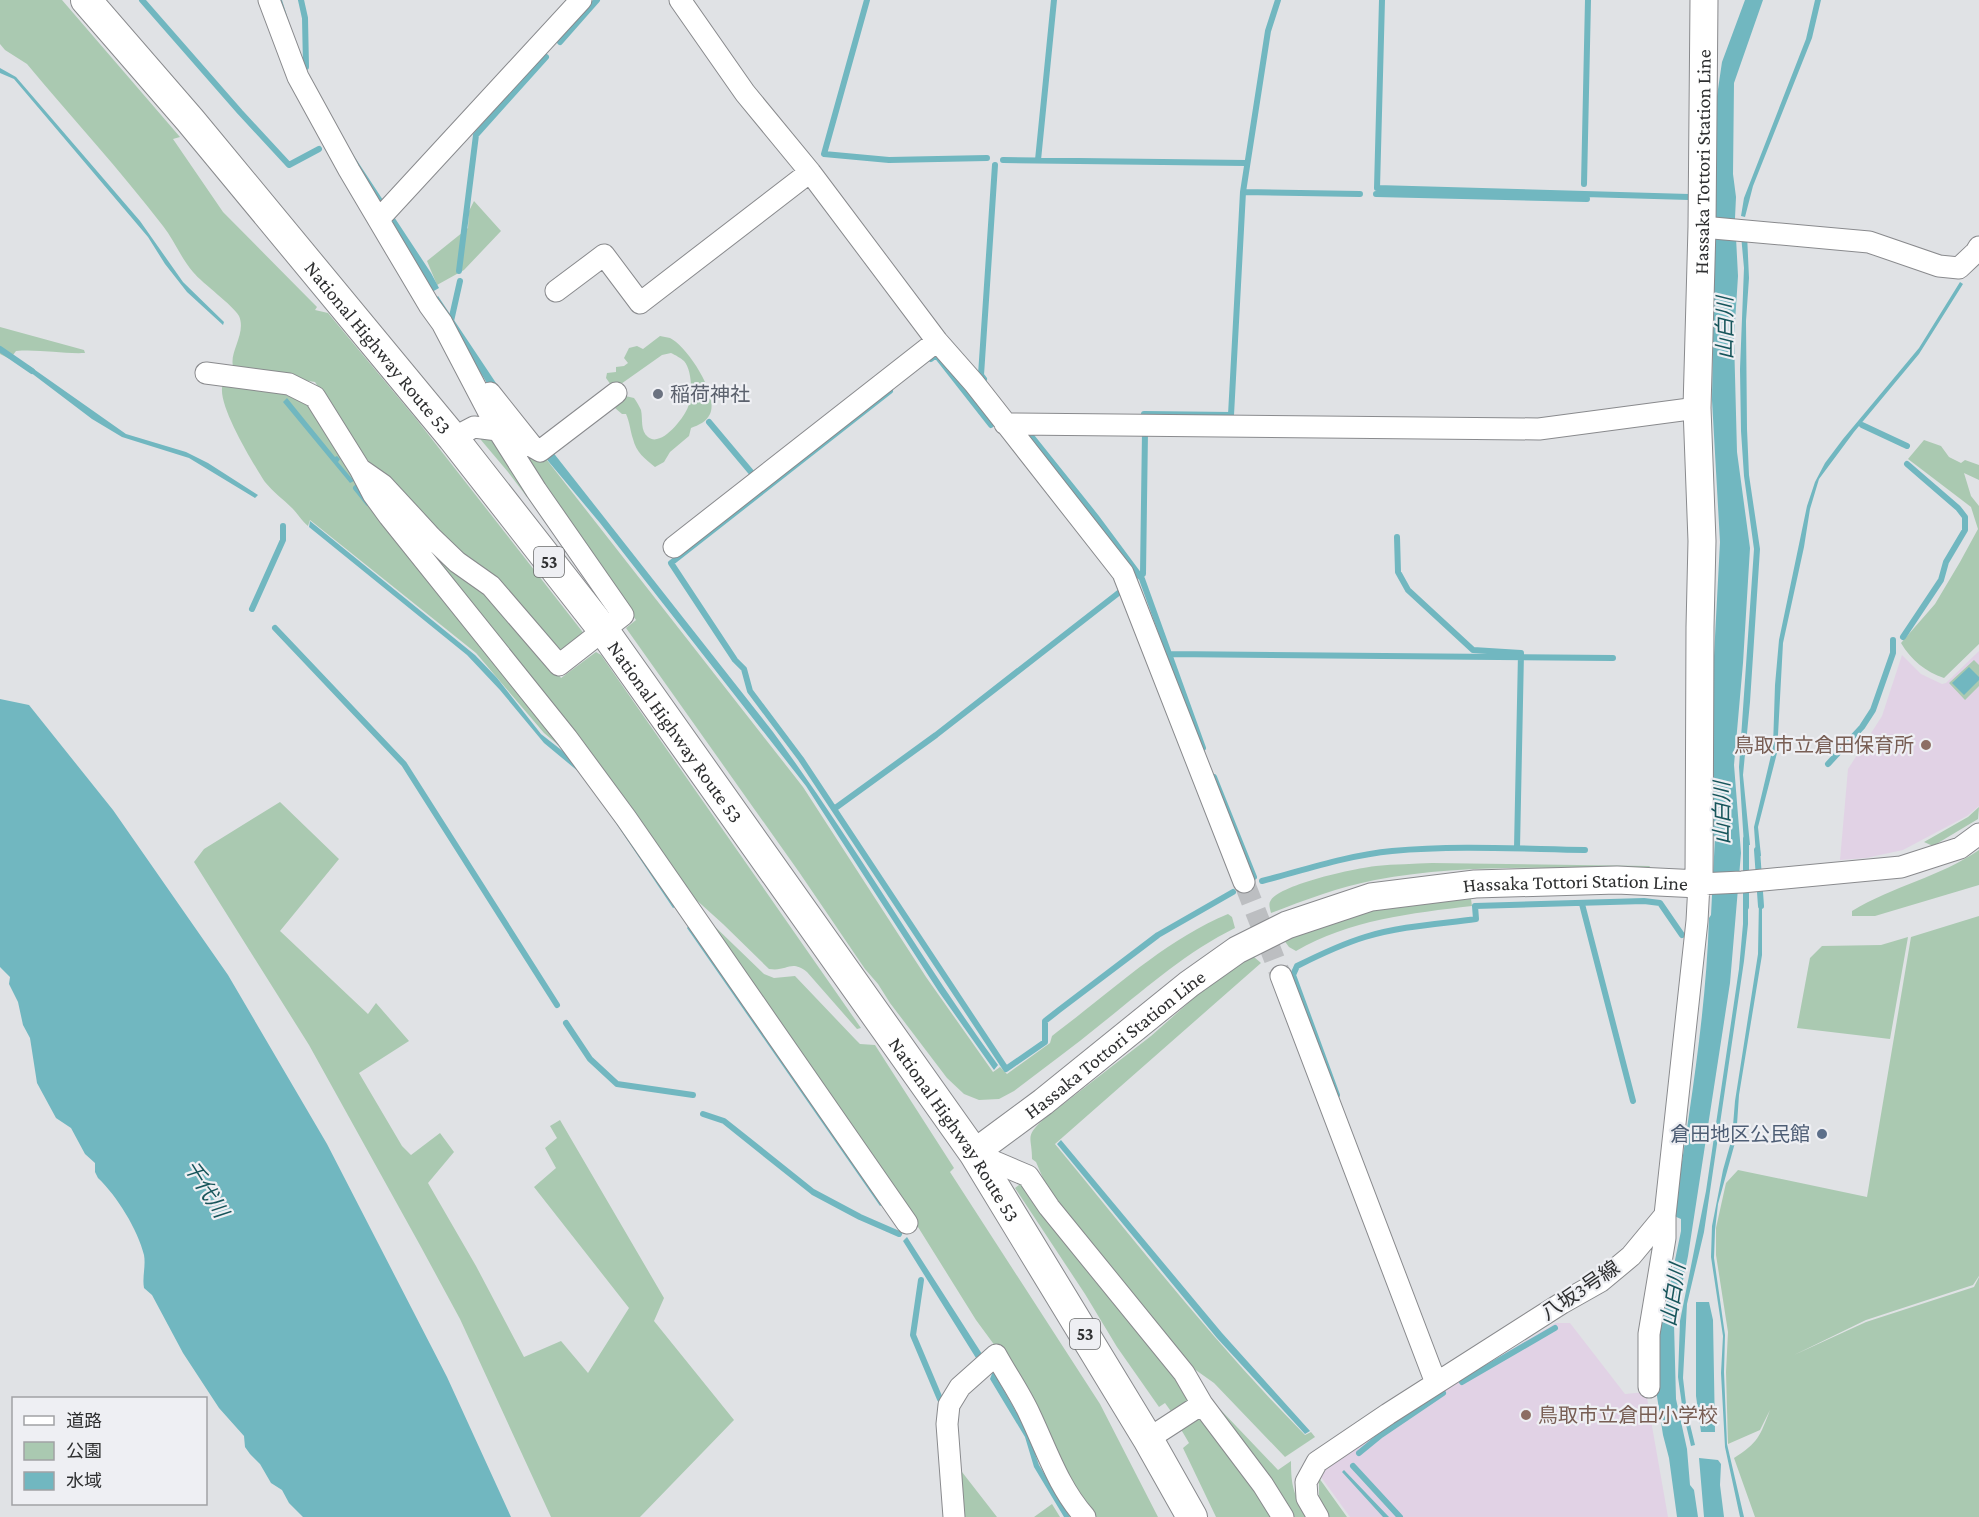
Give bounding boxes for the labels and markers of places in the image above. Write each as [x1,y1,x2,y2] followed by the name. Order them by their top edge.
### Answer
[670,383,750,405] place label: 稲荷神社
[651,387,665,401] marker: 稲荷神社
[1734,734,1914,756] place label: 鳥取市立倉田保育所
[1919,738,1933,752] marker: 鳥取市立倉田保育所
[1670,1123,1810,1145] place label: 倉田地区公民館
[1815,1127,1829,1141] marker: 倉田地区公民館
[1538,1404,1718,1426] place label: 鳥取市立倉田小学校
[1519,1408,1533,1422] marker: 鳥取市立倉田小学校

